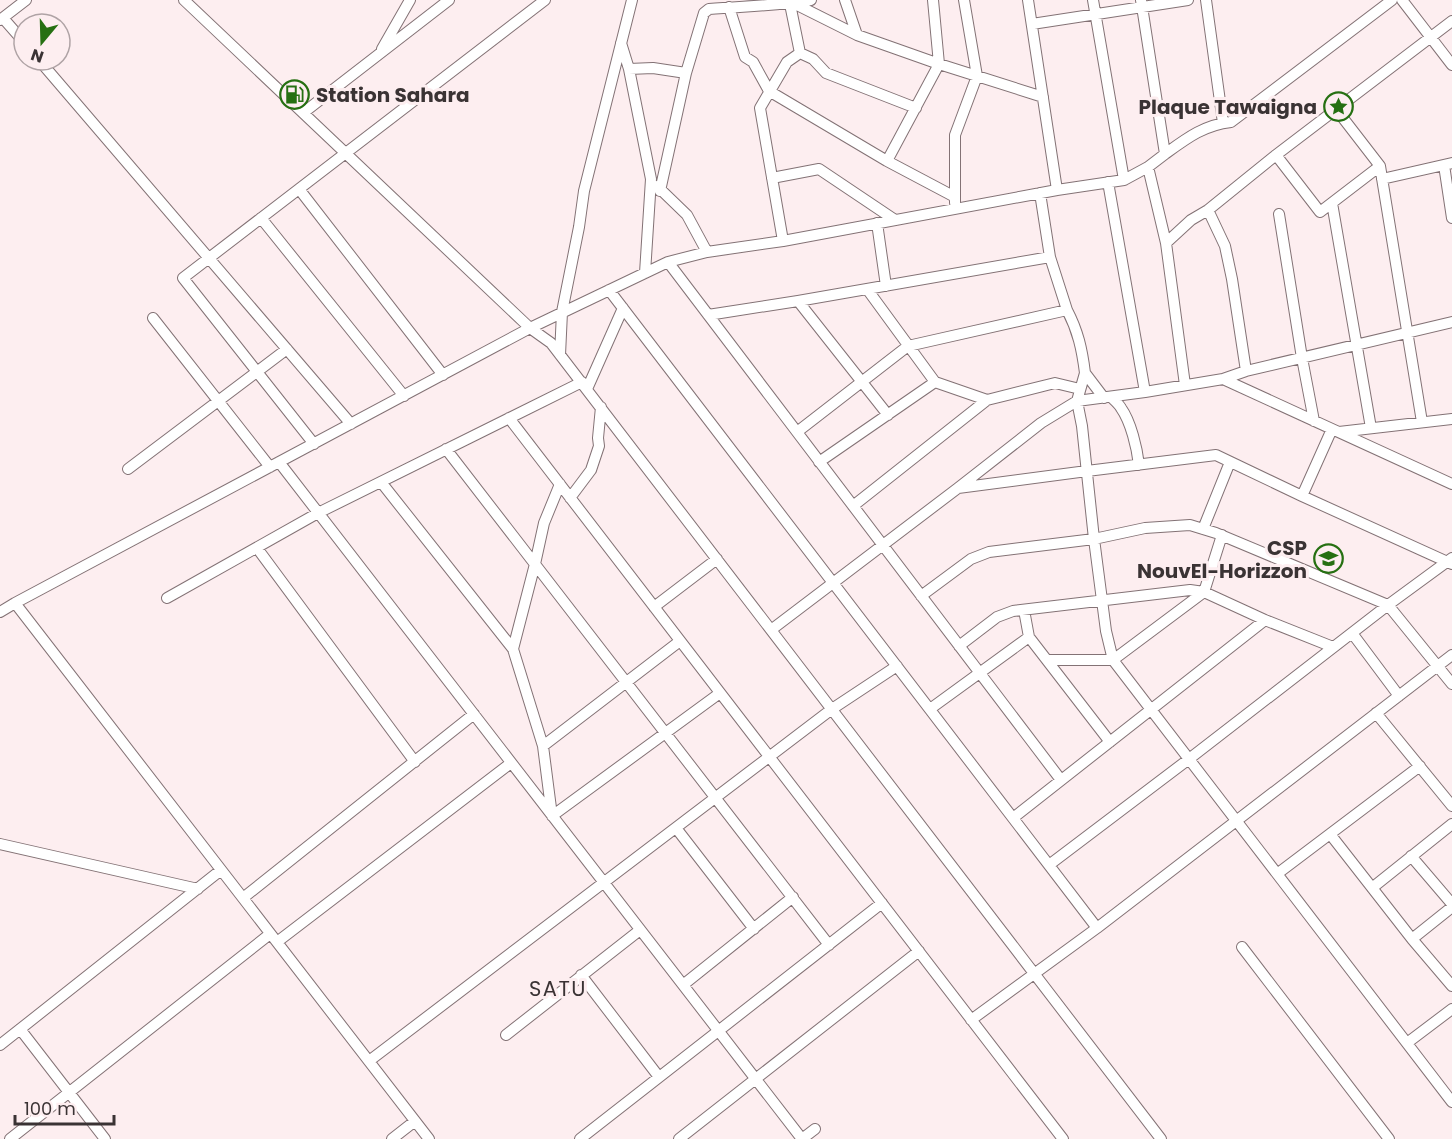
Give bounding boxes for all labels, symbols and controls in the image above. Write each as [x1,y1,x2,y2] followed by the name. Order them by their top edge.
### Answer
[12,12,72,72] north arrow
[28,43,47,69] text: N
[279,79,311,111] fuel station icon: Station Sahara
[316,81,470,109] place label: Station Sahara
[1322,91,1354,123] place icon: Plaque Tawaigna
[1139,93,1317,121] place label: Plaque Tawaigna
[1137,534,1307,585] place label: CSP NouvEl-Horizzon
[1312,543,1344,575] school or university icon: CSP NouvEl-Horizzon
[529,974,587,1003] district label: SATU
[15,1088,114,1126] scale bar
[24,1096,76,1121] text: 100 m

